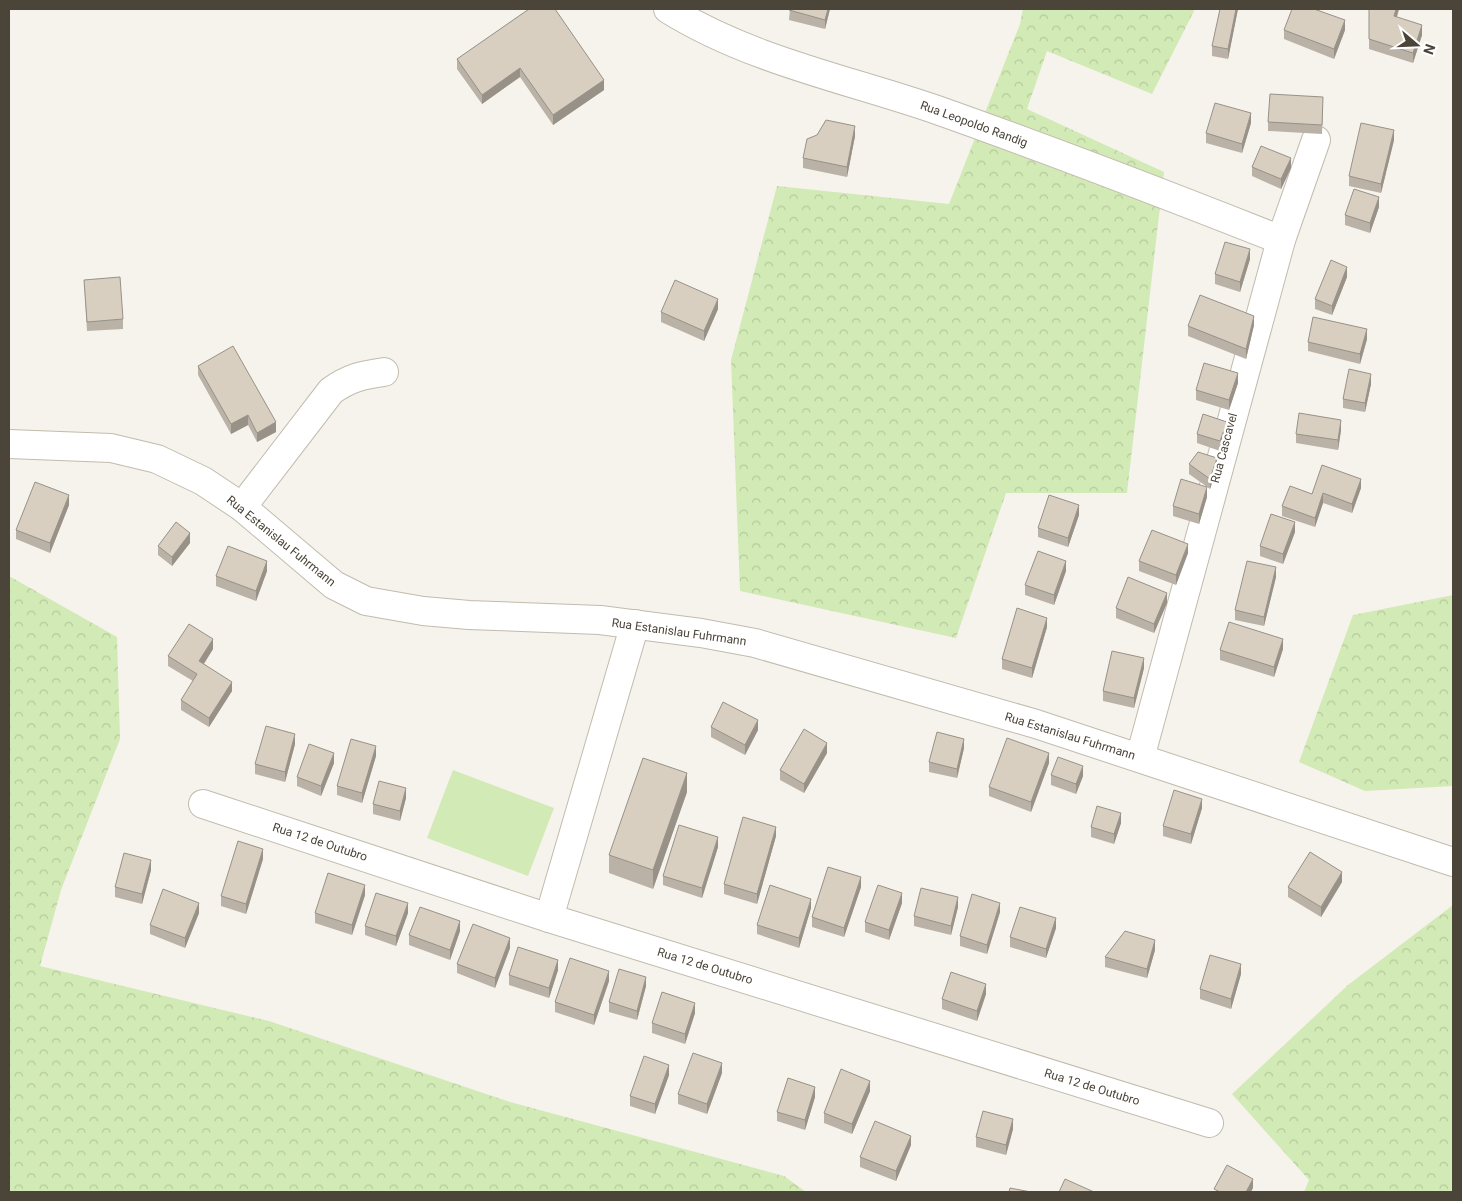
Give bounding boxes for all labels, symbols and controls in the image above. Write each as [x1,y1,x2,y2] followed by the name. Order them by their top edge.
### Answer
[1392,20,1442,70] north arrow
[1420,42,1438,57] text: N
[918,98,1030,150] street label: Rua Leopoldo Randig
[1208,412,1240,484] street label: Rua Cascavel
[224,493,338,589] street label: Rua Estanislau Fuhrmann
[611,616,747,648] street label: Rua Estanislau Fuhrmann
[1003,709,1137,763] street label: Rua Estanislau Fuhrmann
[271,820,369,864] street label: Rua 12 de Outubro
[656,945,755,987] street label: Rua 12 de Outubro
[1043,1066,1142,1108] street label: Rua 12 de Outubro

